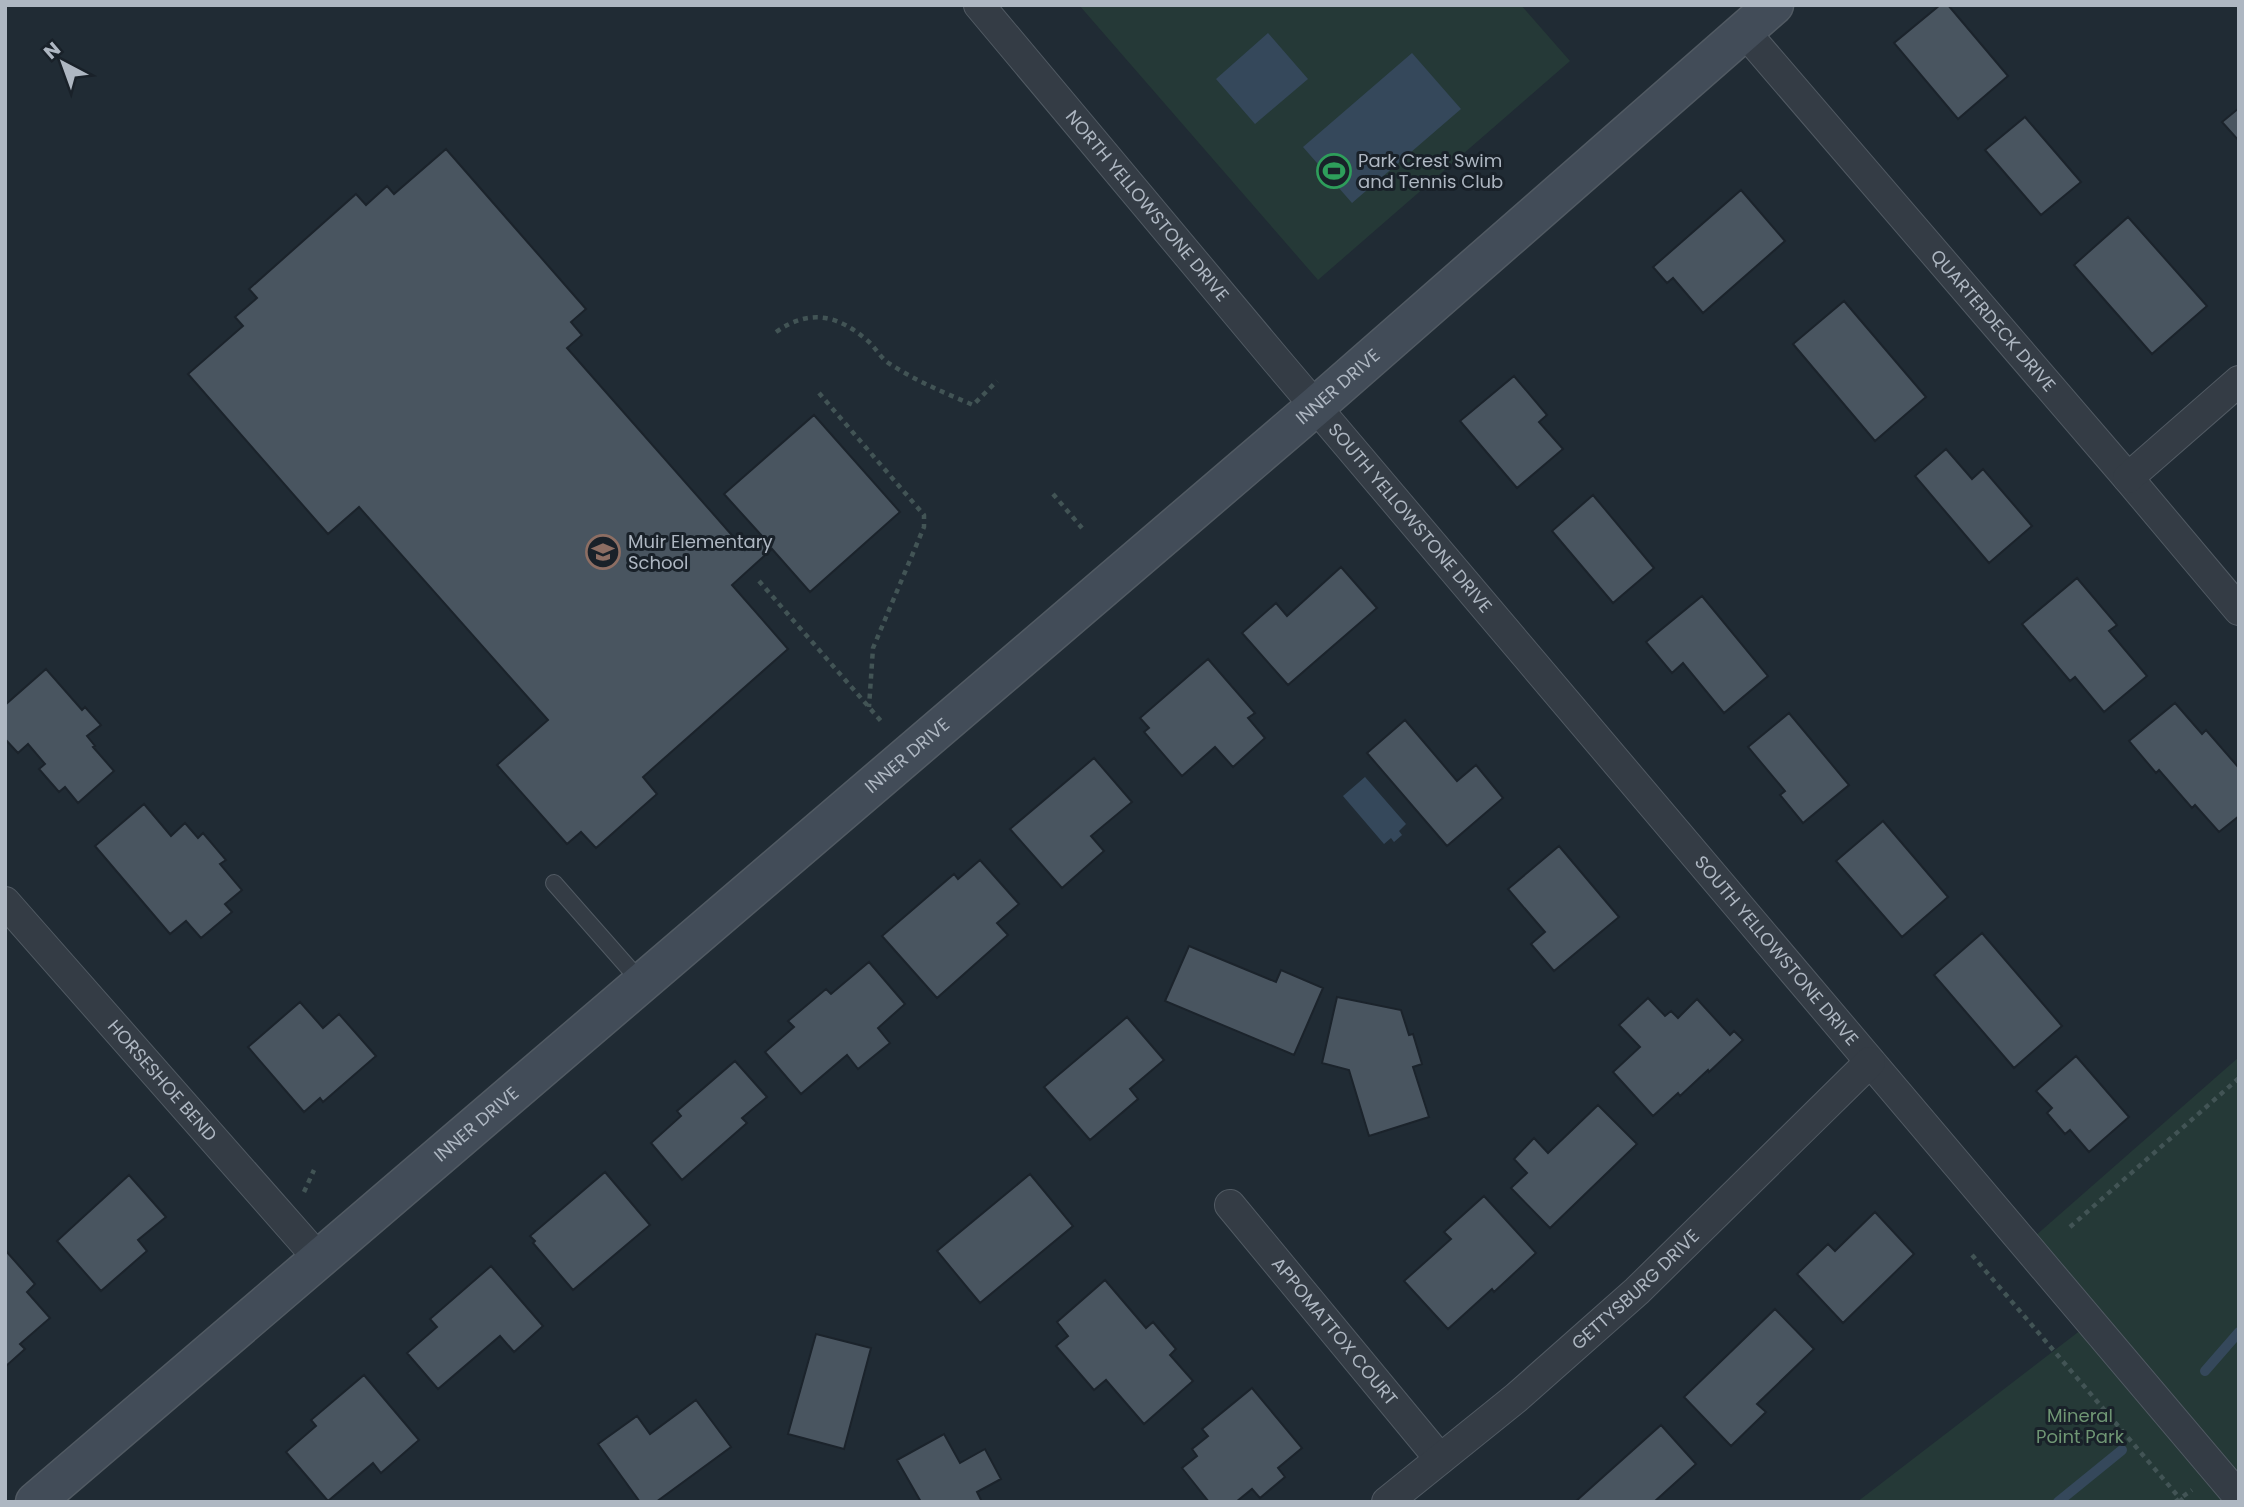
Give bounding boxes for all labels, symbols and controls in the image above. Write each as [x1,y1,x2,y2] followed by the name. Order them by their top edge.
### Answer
[28,28,98,98] north arrow
[38,36,66,65] text: N
[1060,105,1235,307] street label: NORTH YELLOWSTONE DRIVE
[1358,148,1503,194] place label: Park Crest Swim and Tennis Club
[1315,152,1353,190] sports icon: Park Crest Swim and Tennis Club
[1925,244,2062,397] street label: QUARTERDECK DRIVE
[1290,343,1385,430] street label: INNER DRIVE
[1323,417,1498,618] street label: SOUTH YELLOWSTONE DRIVE
[628,529,773,575] place label: Muir Elementary School
[584,533,622,571] school or university icon: Muir Elementary School
[859,712,955,799] street label: INNER DRIVE
[1689,850,1864,1051] street label: SOUTH YELLOWSTONE DRIVE
[102,1014,223,1147] street label: HORSESHOE BEND
[428,1081,524,1167] street label: INNER DRIVE
[1566,1224,1705,1355] street label: GETTYSBURG DRIVE
[1266,1252,1404,1411] street label: APPOMATTOX COURT
[2036,1403,2125,1449] park label: Mineral Point Park

